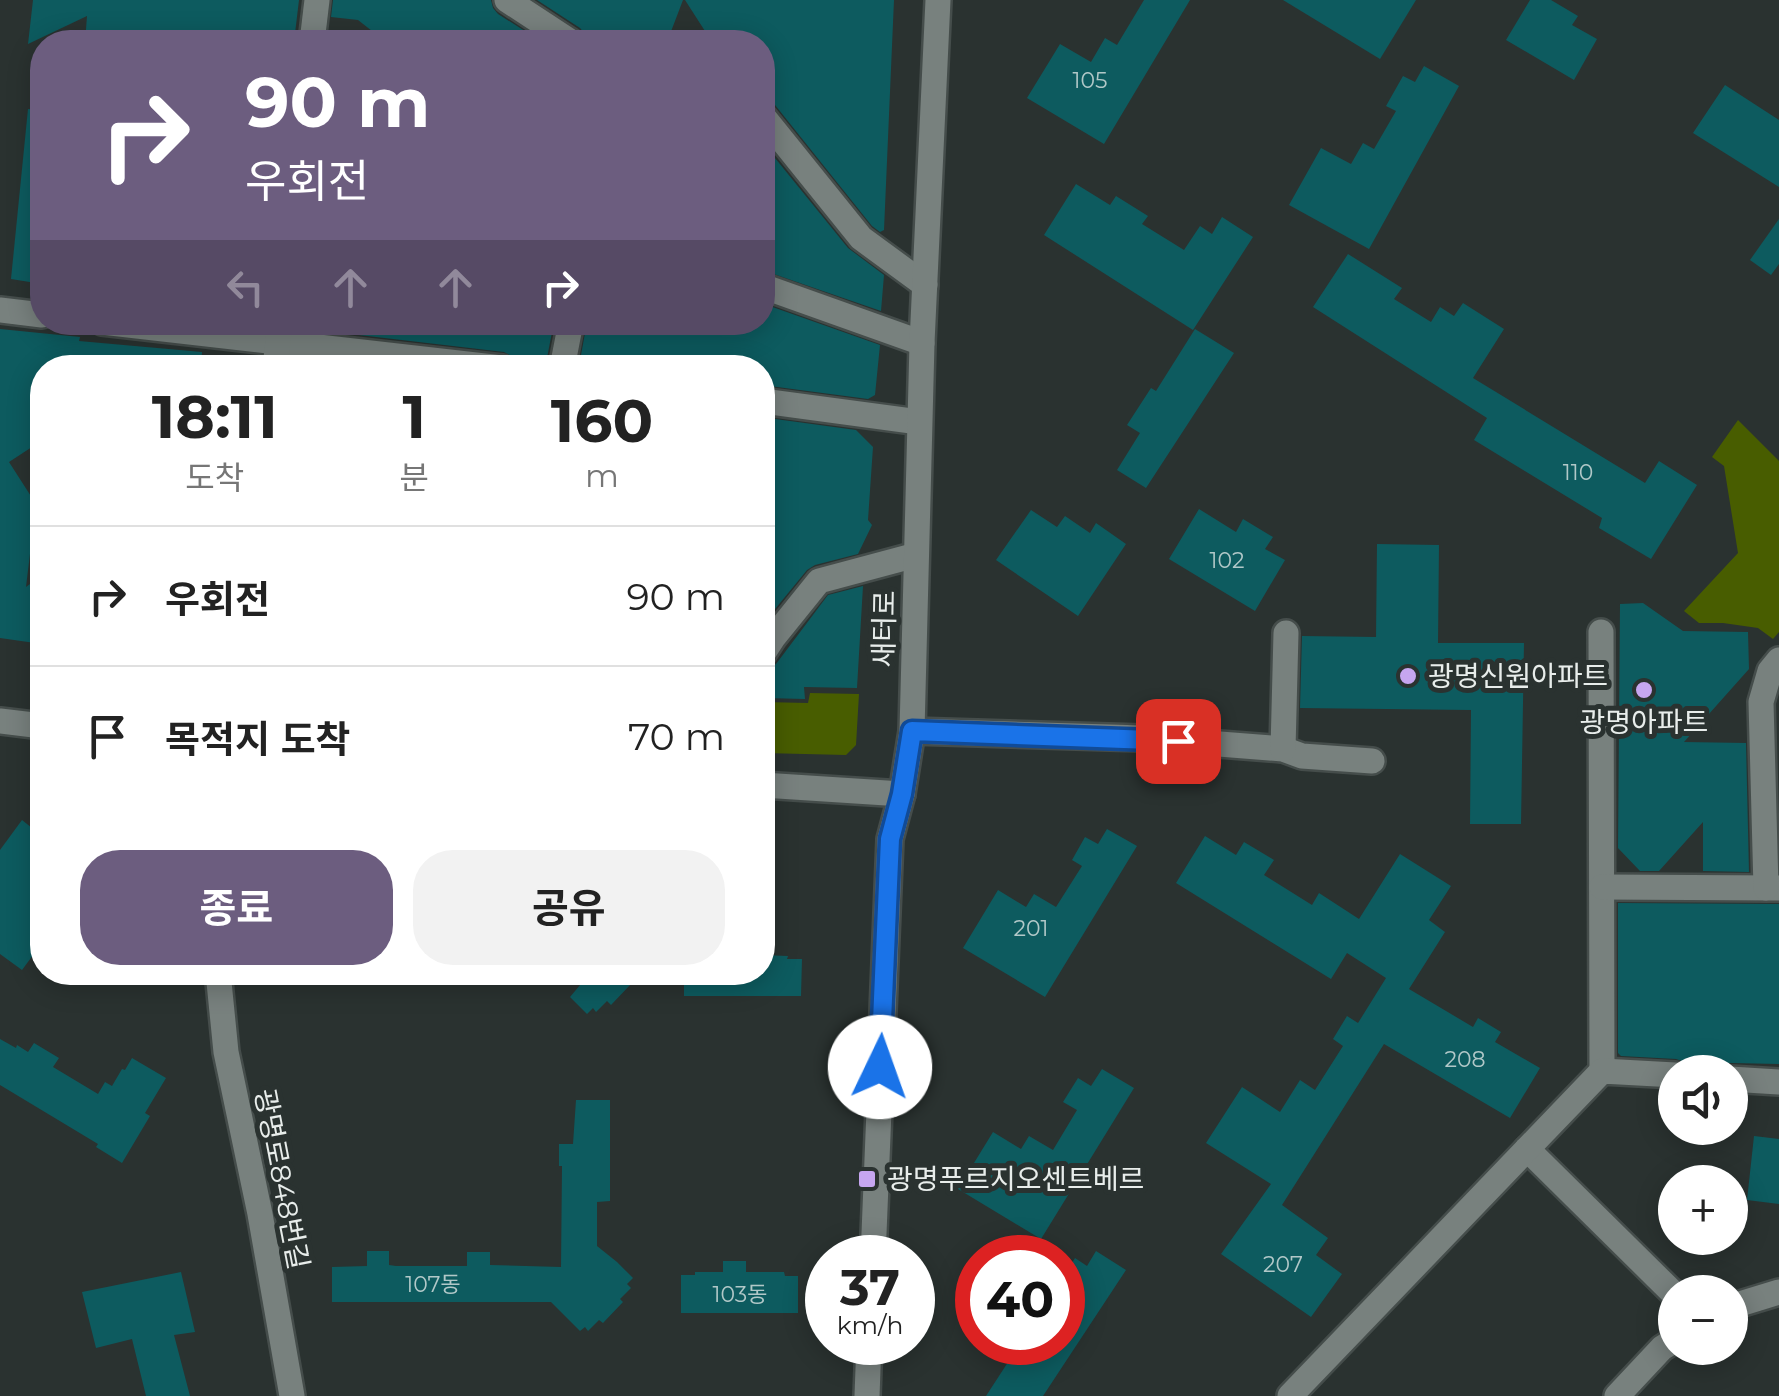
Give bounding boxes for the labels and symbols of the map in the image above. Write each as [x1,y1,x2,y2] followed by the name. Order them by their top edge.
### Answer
[1073,67,1107,94] house number: 105
[1563,459,1593,486] house number: 110
[1209,547,1245,574] house number: 102
[866,590,902,668] street label: 새터로
[1428,659,1608,693] place label: 광명신원아파트
[1397,665,1419,687] marker: 광명신원아파트
[1633,679,1655,701] marker: 광명아파트
[1136,699,1221,784] pin
[1580,705,1708,739] place label: 광명아파트
[1014,915,1048,942] house number: 201
[828,1015,932,1119] position arrow
[1444,1046,1486,1073] house number: 208
[248,1086,316,1272] street label: 광명로848번길
[887,1162,1145,1196] place label: 광명푸르지오센트베르
[856,1168,878,1190] marker: 광명푸르지오센트베르
[955,1235,1085,1365] speed limit sign: 40
[1263,1251,1303,1278] house number: 207
[405,1271,461,1298] house number: 107동
[713,1281,767,1308] house number: 103동

